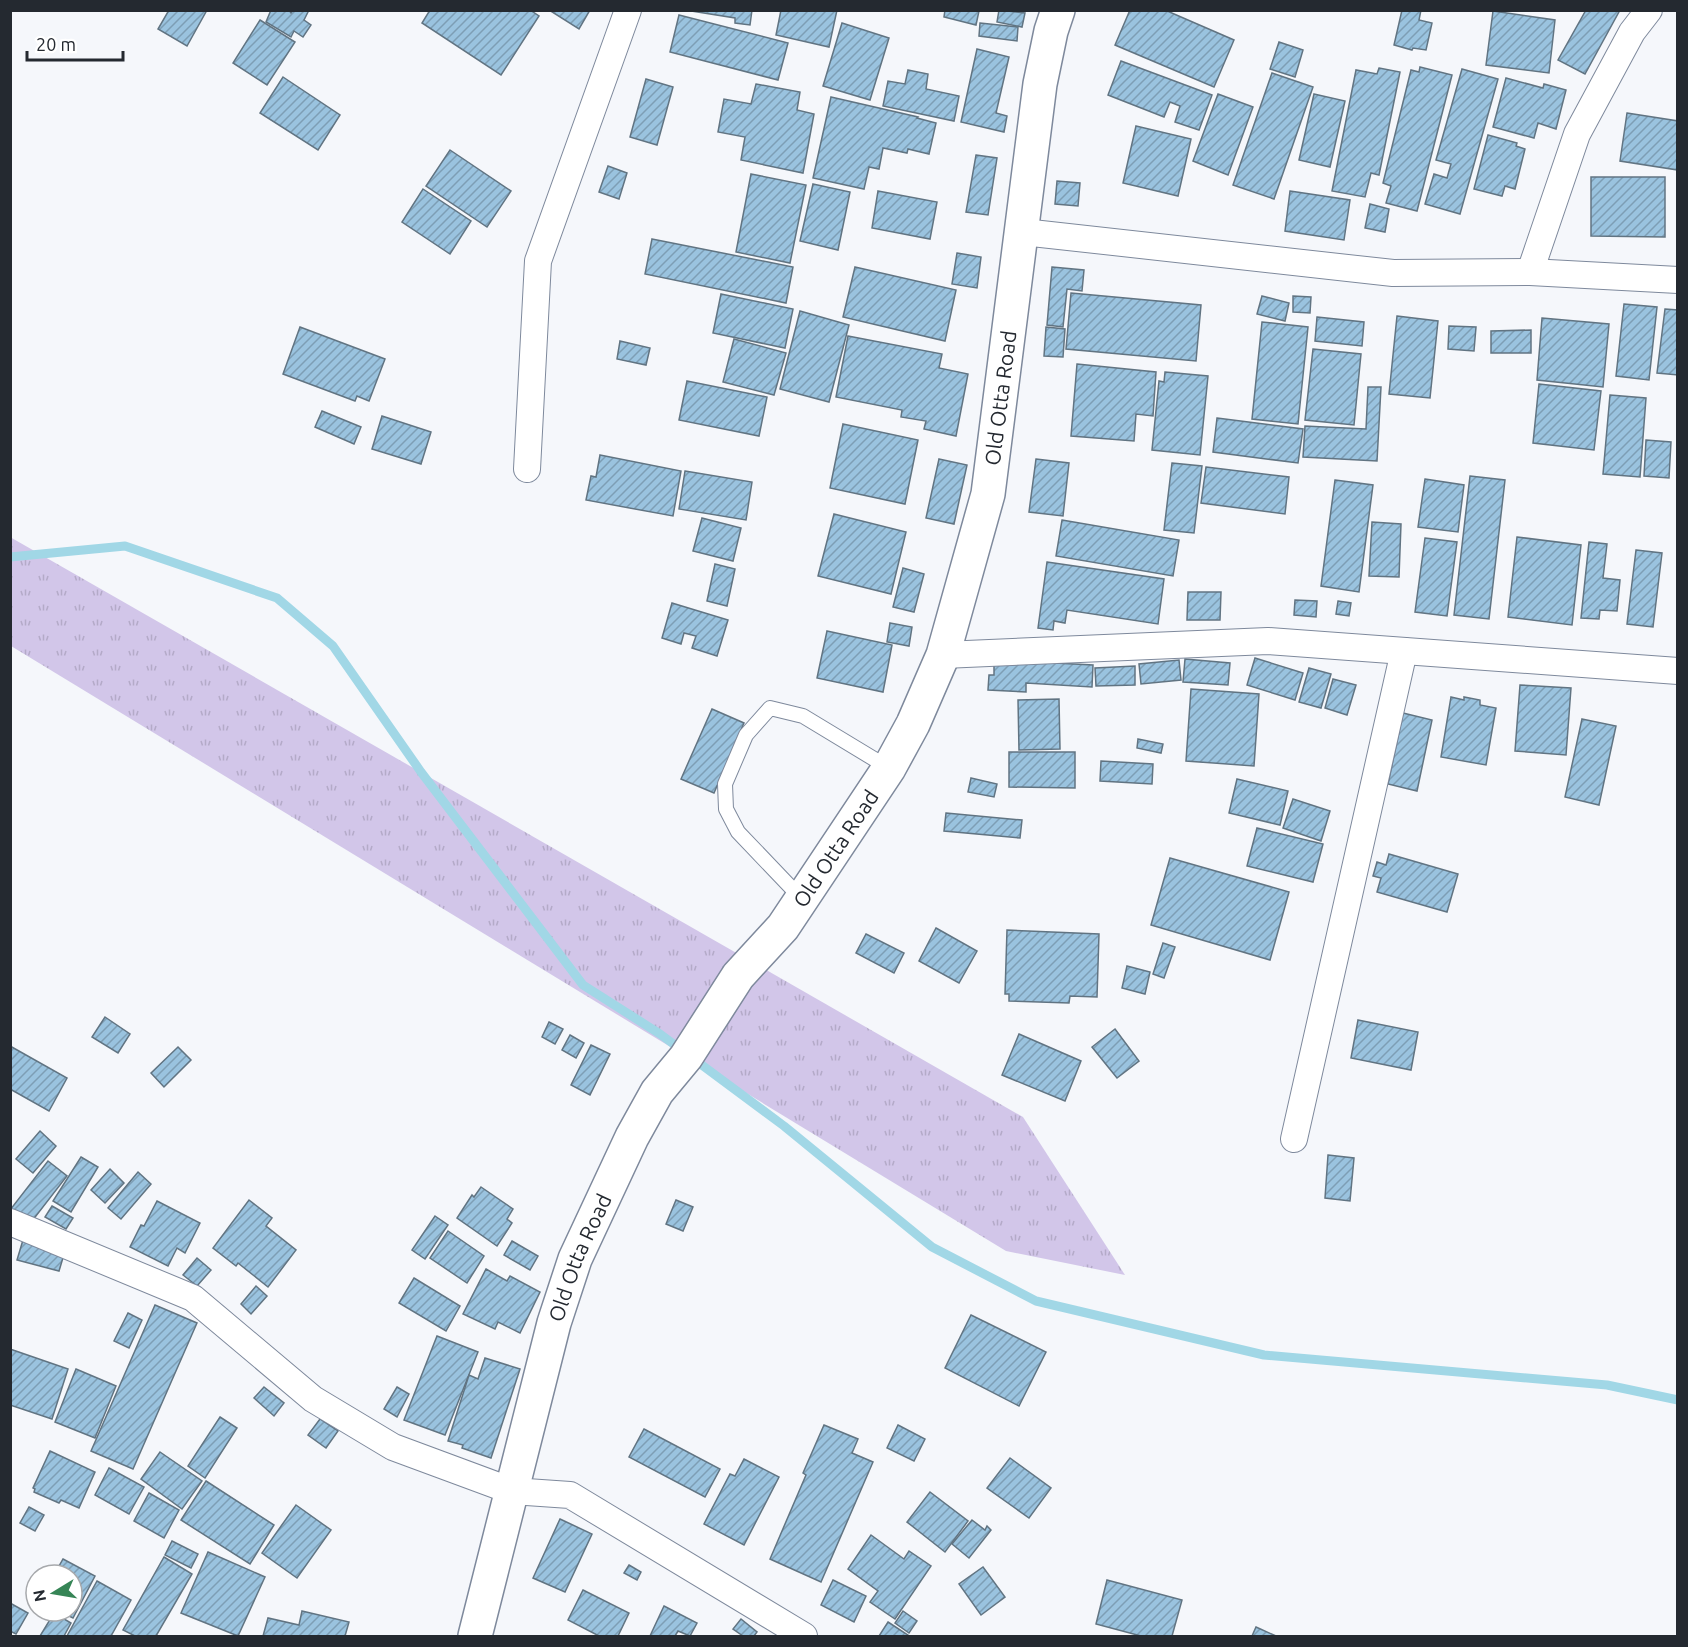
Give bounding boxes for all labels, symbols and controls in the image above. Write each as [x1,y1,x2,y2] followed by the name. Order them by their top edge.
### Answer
[27,24,123,62] scale bar
[36,34,76,54] text: 20 m
[980,329,1021,467] street label: Old Otta Road
[788,785,883,912] street label: Old Otta Road
[543,1190,616,1325] street label: Old Otta Road
[24,1563,84,1623] north arrow
[29,1588,49,1603] text: N

